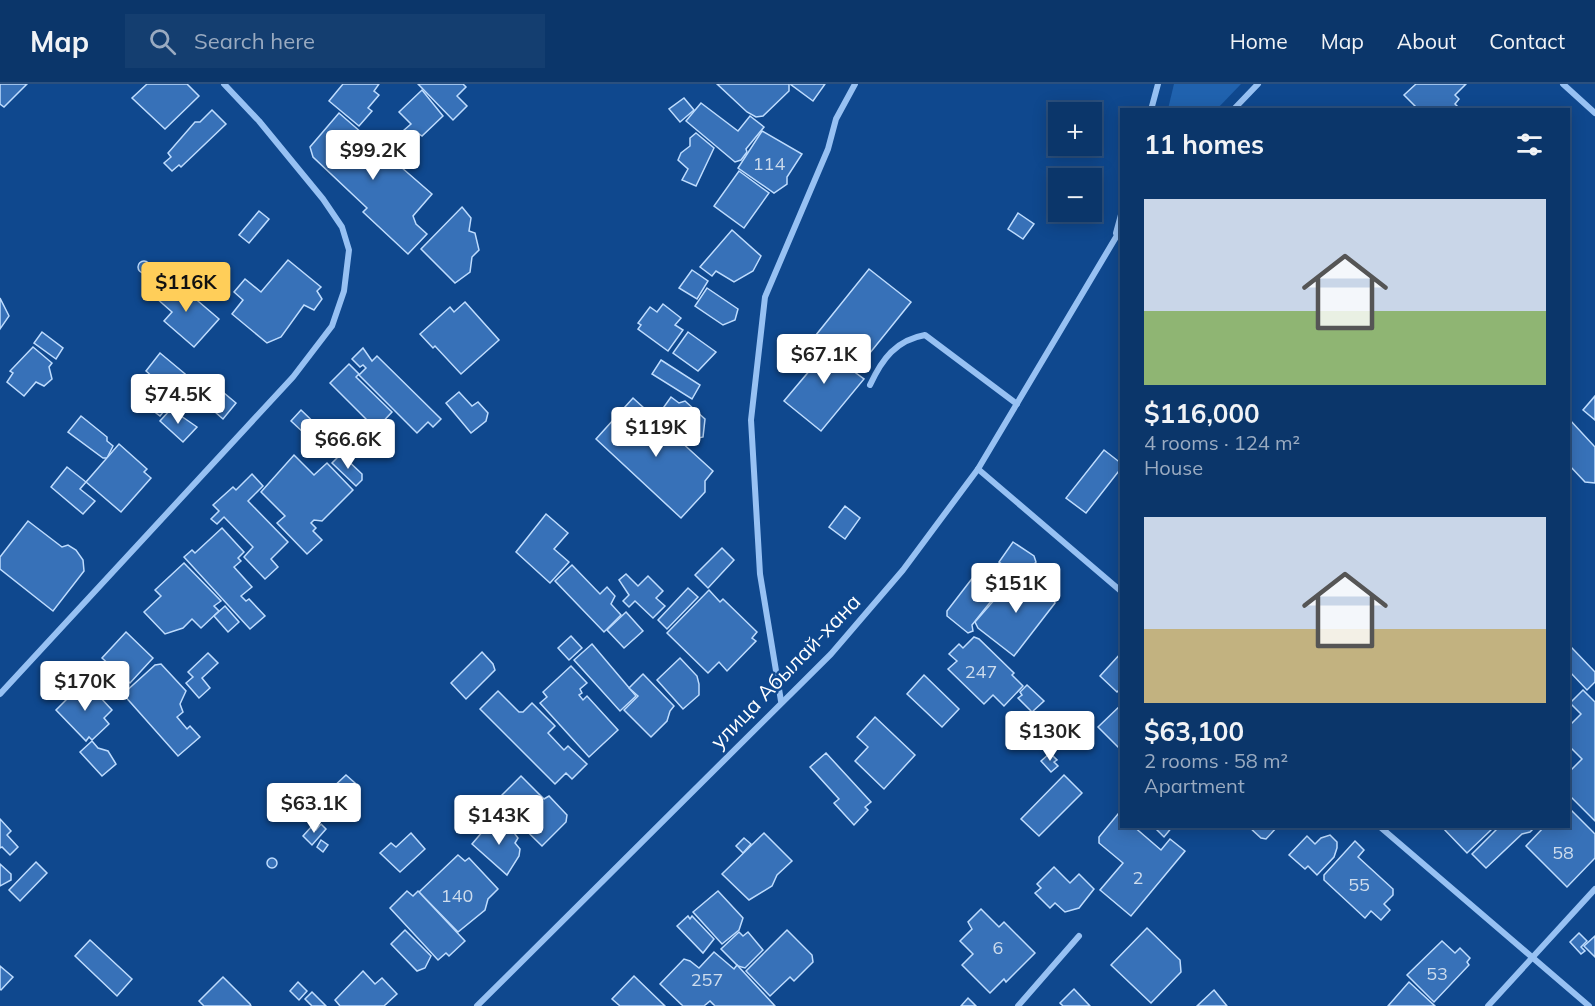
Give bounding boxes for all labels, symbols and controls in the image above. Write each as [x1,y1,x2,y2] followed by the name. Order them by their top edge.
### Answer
[125,14,545,68] search box
[30,24,89,59] text: Map
[146,25,179,58] icon: search
[194,27,315,55] text: Search here
[1230,28,1288,54] text: Home
[1321,28,1364,54] text: Map
[1397,28,1456,54] text: About
[1489,28,1565,54] text: Contact
[1048,102,1102,222] map controls
[1048,102,1102,156] button: +
[1144,128,1264,161] text: 11 homes
[1513,128,1546,161] icon: filters
[324,130,422,181] pin: $99.2K
[340,137,406,162] text: $99.2K
[753,152,785,175] house number: 114
[1048,168,1102,222] button: −
[1291,238,1399,346] icon: home
[144,262,228,313] pin: $116K
[155,269,217,294] text: $116K
[775,334,873,385] pin: $67.1K
[791,341,857,366] text: $67.1K
[129,374,227,425] pin: $74.5K
[145,381,211,406] text: $74.5K
[1144,397,1260,430] text: $116,000
[614,407,698,458] pin: $119K
[625,414,687,439] text: $119K
[299,419,397,470] pin: $66.6K
[315,426,381,451] text: $66.6K
[1144,430,1300,455] text: 4 rooms · 124 m²
[1144,455,1203,480] text: House
[1291,556,1399,664] icon: home
[974,563,1058,614] pin: $151K
[985,570,1047,595] text: $151K
[704,588,866,754] street label: улица Абылай-хана
[965,660,997,683] house number: 247
[43,661,127,712] pin: $170K
[54,668,116,693] text: $170K
[1008,711,1092,762] pin: $130K
[1144,715,1244,748] text: $63,100
[1019,718,1081,743] text: $130K
[1144,748,1288,773] text: 2 rooms · 58 m²
[1144,773,1245,798] text: Apartment
[265,783,363,834] pin: $63.1K
[281,790,347,815] text: $63.1K
[457,795,541,846] pin: $143K
[468,802,530,827] text: $143K
[1552,841,1574,864] house number: 58
[1133,866,1143,889] house number: 2
[1348,873,1370,896] house number: 55
[441,884,473,907] house number: 140
[993,936,1003,959] house number: 6
[1426,962,1448,985] house number: 53
[691,968,723,991] house number: 257

